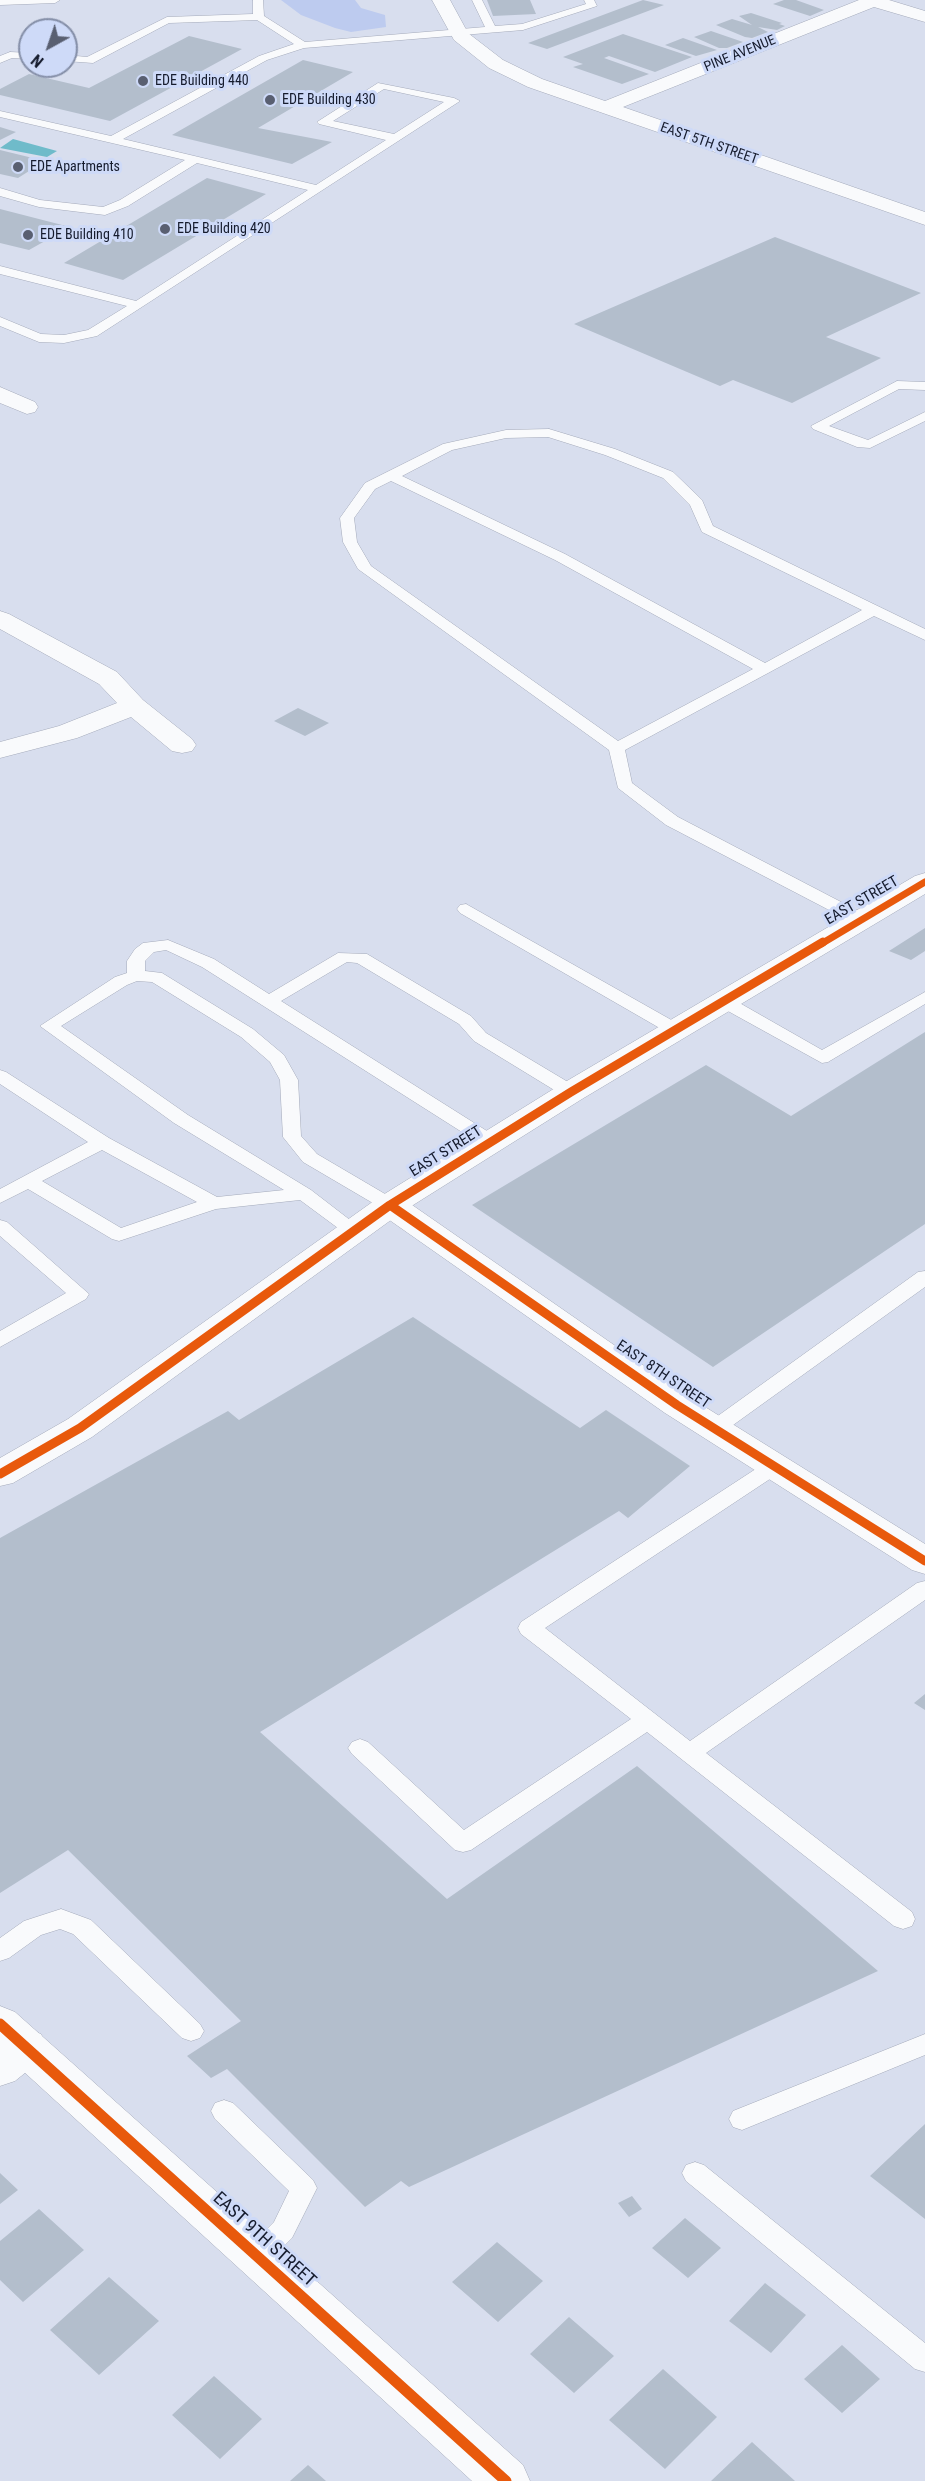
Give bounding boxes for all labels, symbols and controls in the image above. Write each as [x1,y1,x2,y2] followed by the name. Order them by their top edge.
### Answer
[18,18,78,78] north arrow
[702,32,778,76] street label: PINE AVENUE
[28,50,47,71] text: N
[155,73,249,89] place label: EDE Building 440
[136,74,150,88] marker: EDE Building 440
[282,92,376,108] place label: EDE Building 430
[263,93,277,107] marker: EDE Building 430
[658,119,760,169] street label: EAST 5TH STREET
[30,159,120,175] place label: EDE Apartments
[11,160,25,174] marker: EDE Apartments
[177,221,271,237] place label: EDE Building 420
[158,222,172,236] marker: EDE Building 420
[40,227,134,243] place label: EDE Building 410
[21,228,35,242] marker: EDE Building 410
[822,873,902,929] street label: EAST STREET
[407,1123,485,1181] street label: EAST STREET
[613,1337,713,1413] street label: EAST 8TH STREET
[208,2188,320,2292] street label: EAST 9TH STREET

